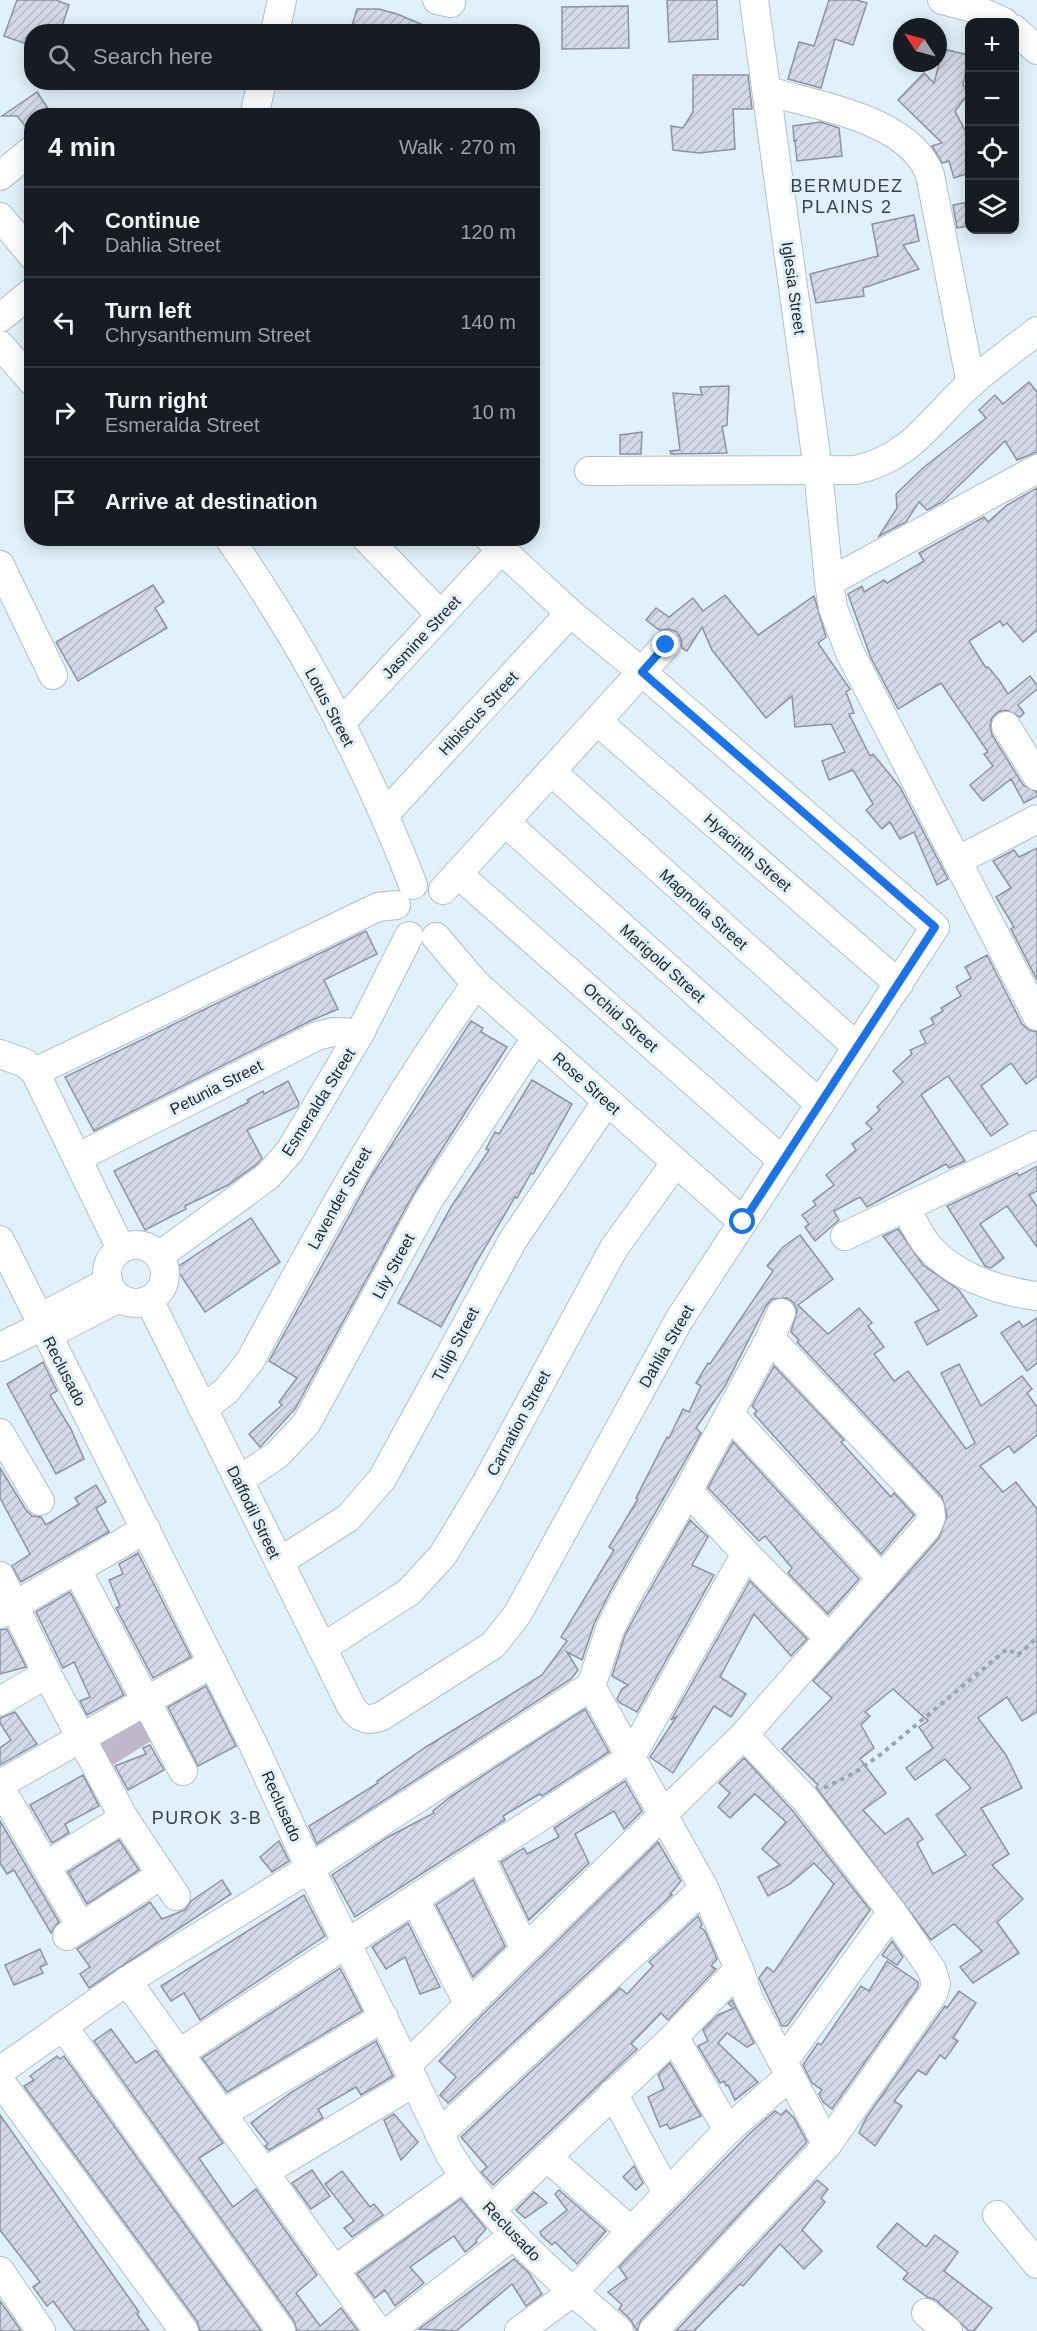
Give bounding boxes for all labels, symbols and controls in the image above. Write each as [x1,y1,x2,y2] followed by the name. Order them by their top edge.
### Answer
[893,18,947,72] north arrow
[965,18,1019,234] map controls
[965,18,1019,72] button: +
[24,24,540,90] search box
[45,41,78,74] icon: search
[93,44,213,69] text: Search here
[965,72,1019,126] button: −
[965,126,1019,180] button: locate
[48,132,116,162] text: 4 min
[399,136,516,158] text: Walk · 270 m
[790,176,904,217] district label: BERMUDEZ PLAINS 2
[965,180,1019,234] button: layers
[105,208,200,233] text: Continue
[48,216,81,249] icon: ahead
[460,221,516,243] text: 120 m
[105,234,221,256] text: Dahlia Street
[779,241,808,336] street label: Iglesia Street
[105,298,191,323] text: Turn left
[48,306,81,339] icon: left
[460,311,516,333] text: 140 m
[105,324,311,346] text: Chrysanthemum Street
[105,388,207,413] text: Turn right
[48,396,81,429] icon: right
[472,401,516,423] text: 10 m
[105,414,260,436] text: Esmeralda Street
[48,486,81,519] icon: arrive
[105,489,318,514] text: Arrive at destination
[379,592,464,682] street label: Jasmine Street
[652,631,678,657] route end
[302,665,358,750] street label: Lotus Street
[435,668,522,758] street label: Hibiscus Street
[701,810,795,895] street label: Hyacinth Street
[656,866,751,954] street label: Magnolia Street
[617,921,709,1006] street label: Marigold Street
[580,980,662,1056] street label: Orchid Street
[278,1045,359,1159] street label: Esmeralda Street
[550,1049,624,1118] street label: Rose Street
[167,1057,266,1118] street label: Petunia Street
[304,1144,375,1252] street label: Lavender Street
[729,1208,755,1234] route start
[369,1230,418,1302] street label: Lily Street
[636,1301,697,1391] street label: Dahlia Street
[429,1304,482,1384] street label: Tulip Street
[40,1334,89,1409] street label: Reclusado
[484,1367,554,1479] street label: Carnation Street
[224,1463,284,1562] street label: Daffodil Street
[258,1768,305,1844] street label: Reclusado
[152,1808,262,1828] district label: PUROK 3-B
[479,2198,544,2265] street label: Reclusado

